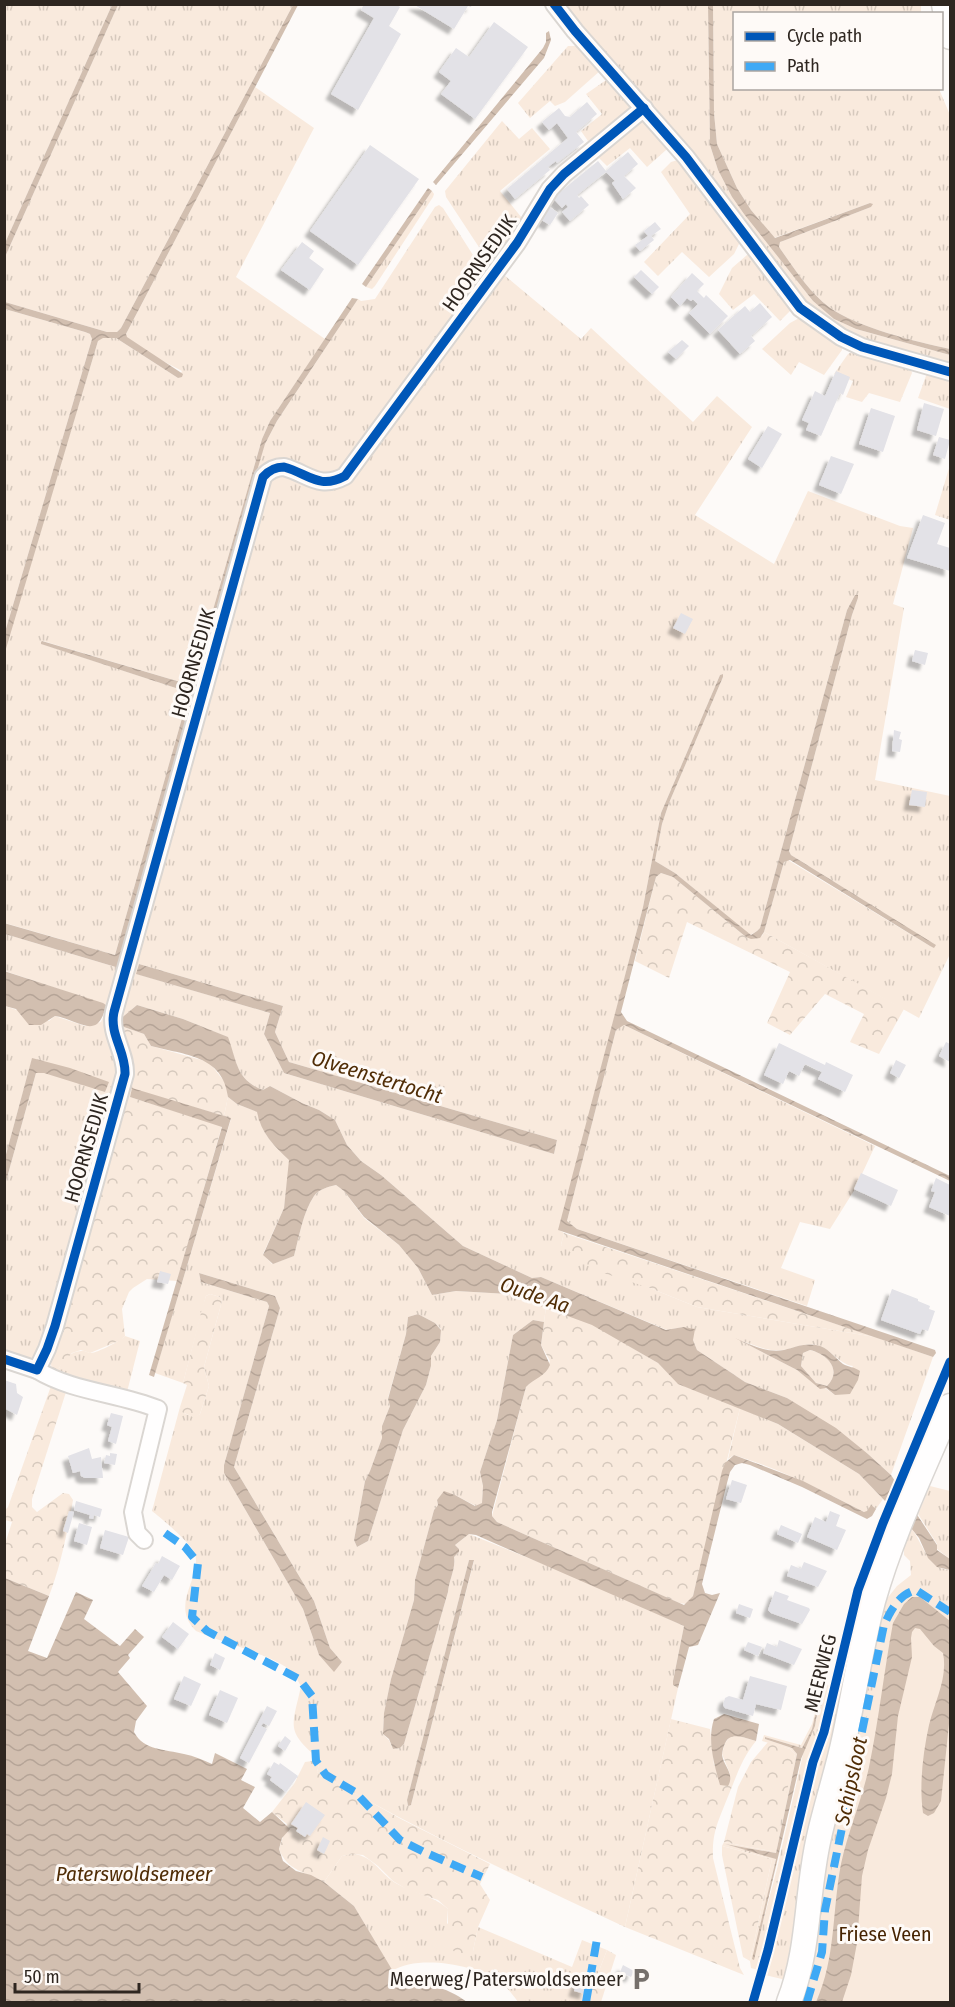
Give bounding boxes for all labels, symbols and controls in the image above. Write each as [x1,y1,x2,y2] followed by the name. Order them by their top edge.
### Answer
[733,12,943,90] legend
[787,25,862,47] text: Cycle path
[787,55,820,77] text: Path
[437,210,521,316] street label: HOORNSEDIJK
[166,605,220,720] street label: HOORNSEDIJK
[309,1045,446,1109] water label: Olveenstertocht
[59,1090,113,1205] street label: HOORNSEDIJK
[497,1271,573,1319] water label: Oude Aa
[799,1632,841,1714] street label: MEERWEG
[829,1734,873,1829] water label: Schipsloot
[56,1861,213,1887] water label: Paterswoldsemeer
[838,1922,932,1946] park label: Friese Veen
[15,1956,140,1994] scale bar
[24,1966,60,1988] text: 50 m
[628,1966,654,1992] parking icon: Meerweg/Paterswoldsemeer
[390,1967,623,1991] place label: Meerweg/Paterswoldsemeer

